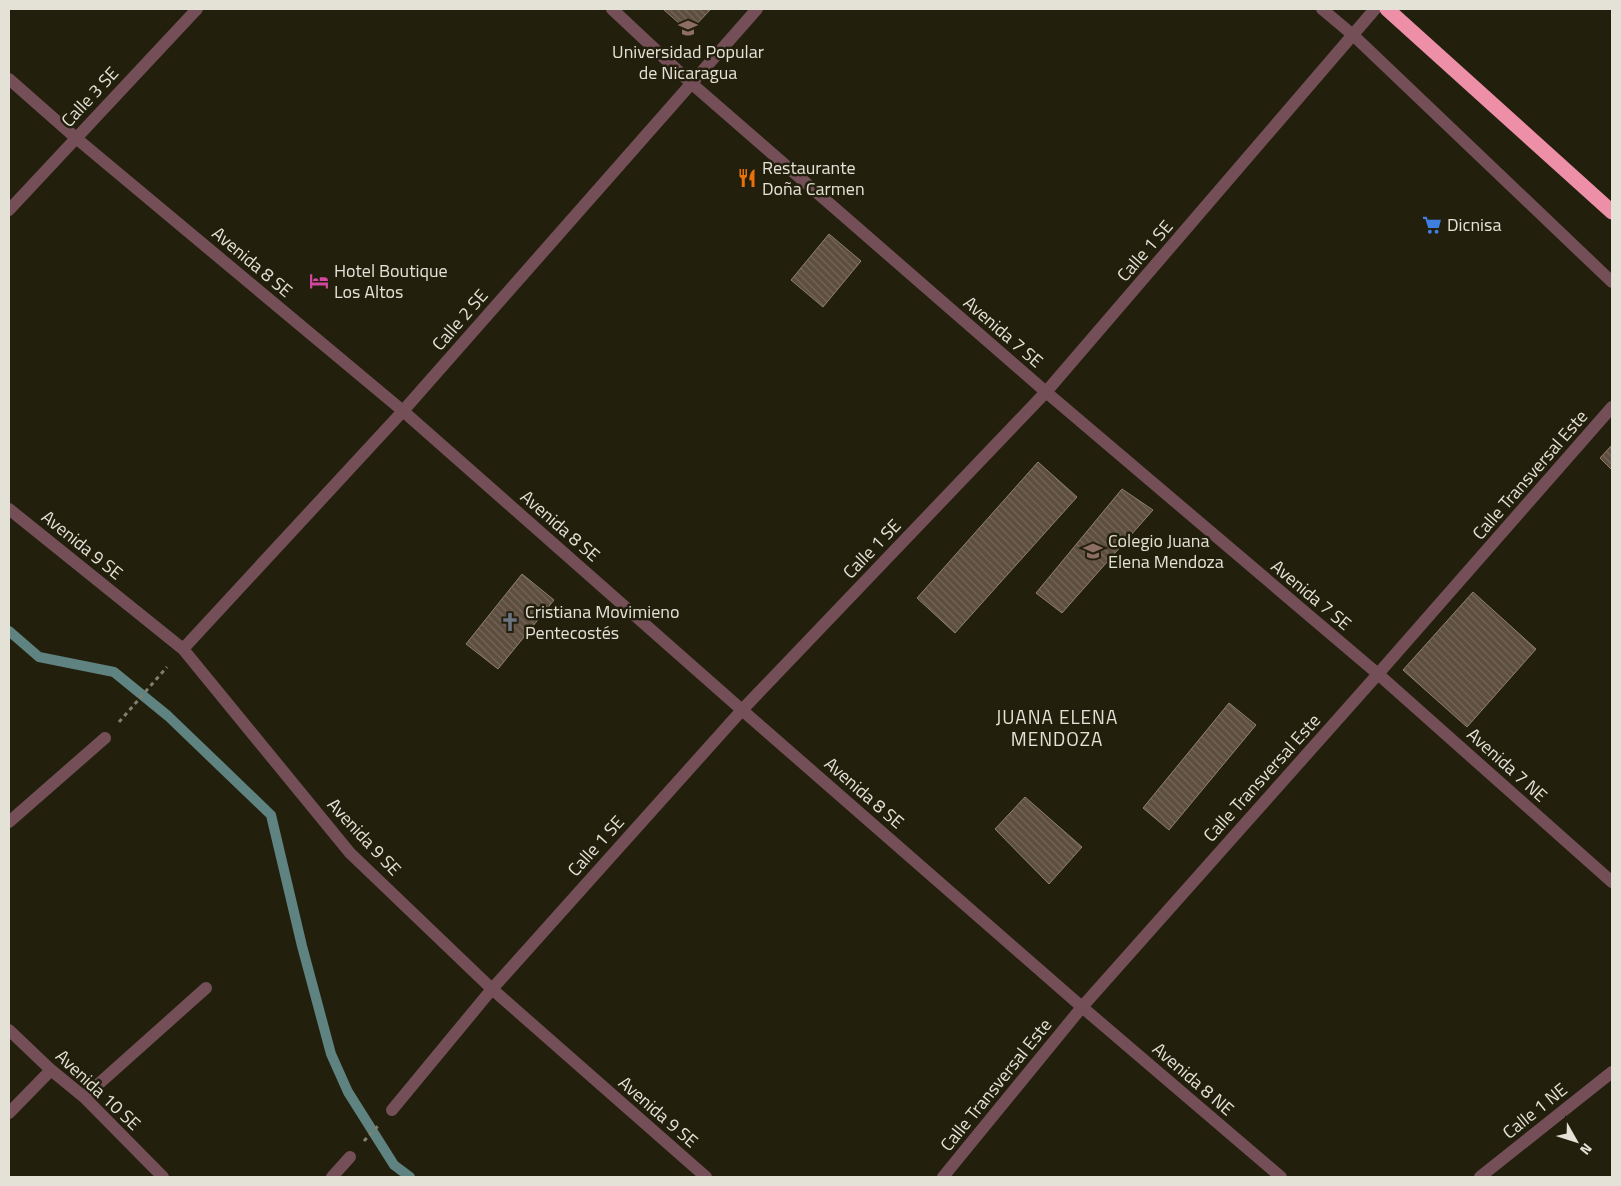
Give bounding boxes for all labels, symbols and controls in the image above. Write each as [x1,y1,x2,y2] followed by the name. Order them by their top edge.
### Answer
[677,17,699,39] school or university icon: Universidad Popular de Nicaragua
[612,38,764,86] place label: Universidad Popular de Nicaragua
[55,60,125,133] street label: Calle 3 SE
[762,154,865,202] place label: Restaurante Doña Carmen
[736,167,758,189] restaurant icon: Restaurante Doña Carmen
[1447,211,1501,238] place label: Dicnisa
[1110,214,1179,287] street label: Calle 1 SE
[1421,214,1443,236] supermarket icon: Dicnisa
[206,220,299,303] street label: Avenida 8 SE
[334,257,448,305] place label: Hotel Boutique Los Altos
[308,270,330,292] hotel icon: Hotel Boutique Los Altos
[425,283,494,356] street label: Calle 2 SE
[958,289,1049,374] street label: Avenida 7 SE
[1466,404,1594,546] street label: Calle Transversal Este
[515,483,606,568] street label: Avenida 8 SE
[36,503,129,586] street label: Avenida 9 SE
[836,513,907,585] street label: Calle 1 SE
[1108,527,1224,575] place label: Colegio Juana Elena Mendoza
[1082,540,1104,562] school or university icon: Colegio Juana Elena Mendoza
[1265,553,1358,636] street label: Avenida 7 SE
[525,598,679,646] place label: Cristiana Movimieno Pentecostés
[499,611,521,633] church icon: Cristiana Movimieno Pentecostés
[996,702,1118,753] district label: JUANA ELENA MENDOZA
[1197,708,1327,848] street label: Calle Transversal Este
[1461,721,1554,808] street label: Avenida 7 NE
[819,750,910,835] street label: Avenida 8 SE
[321,792,408,882] street label: Avenida 9 SE
[561,809,630,882] street label: Calle 1 SE
[933,1012,1058,1157] street label: Calle Transversal Este
[1147,1036,1240,1122] street label: Avenida 8 NE
[50,1043,147,1136] street label: Avenida 10 SE
[613,1069,704,1154] street label: Avenida 9 SE
[1497,1076,1573,1145] street label: Calle 1 NE
[1551,1116,1601,1166] north arrow
[1575,1139,1598,1160] text: N

